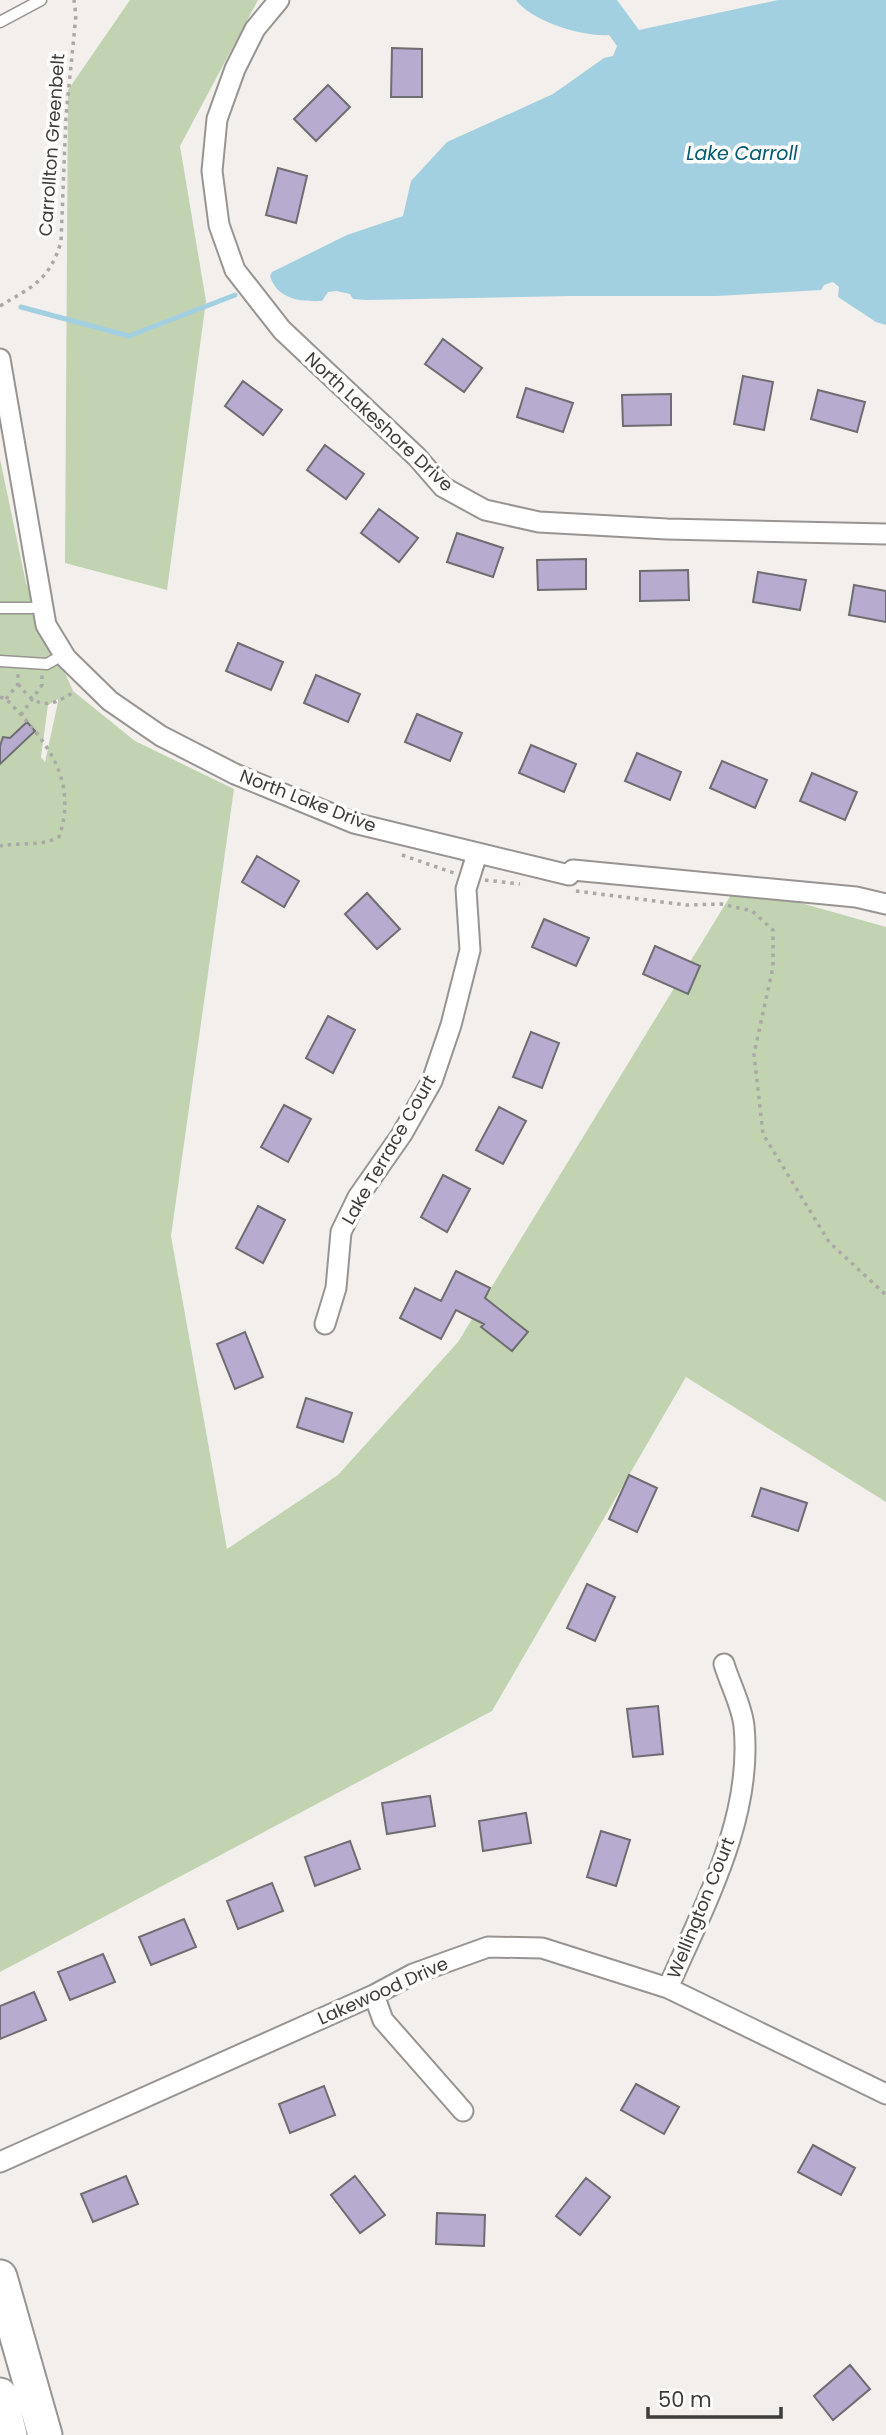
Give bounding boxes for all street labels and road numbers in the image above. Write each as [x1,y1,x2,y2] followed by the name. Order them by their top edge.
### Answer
[33,53,70,237] street label: Carrollton Greenbelt
[300,346,459,497] street label: North Lakeshore Drive
[236,763,380,838] street label: North Lake Drive
[336,1070,442,1229] street label: Lake Terrace Court
[661,1833,740,1982] street label: Wellington Court
[314,1951,452,2030] street label: Lakewood Drive

